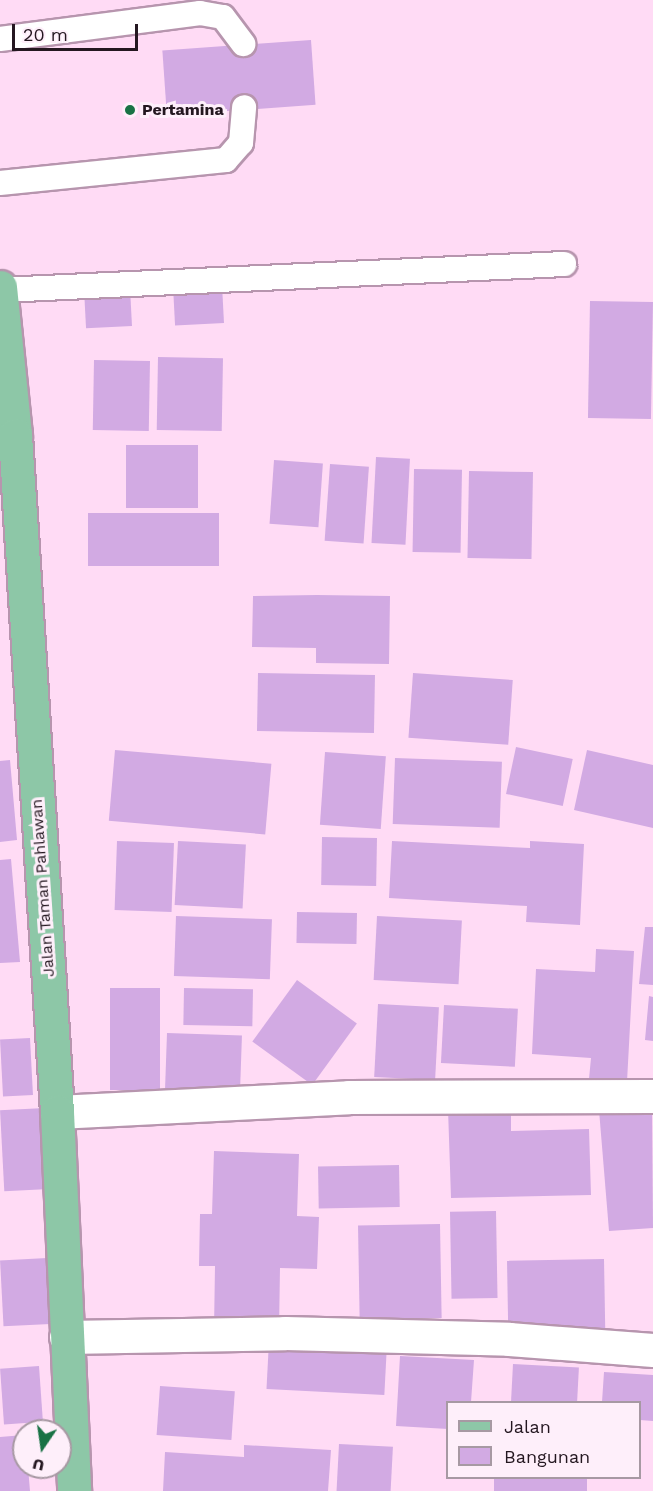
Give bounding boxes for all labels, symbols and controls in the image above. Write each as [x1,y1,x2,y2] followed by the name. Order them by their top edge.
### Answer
[15,12,141,50] scale bar
[23,24,68,45] text: 20 m
[142,100,224,120] place label: Pertamina
[123,103,137,117] marker: Pertamina
[27,798,59,978] street label: Jalan Taman Pahlawan
[446,1401,641,1479] legend
[504,1416,551,1437] text: Jalan
[12,1419,72,1479] north arrow
[504,1446,590,1467] text: Bangunan
[31,1455,46,1476] text: U

